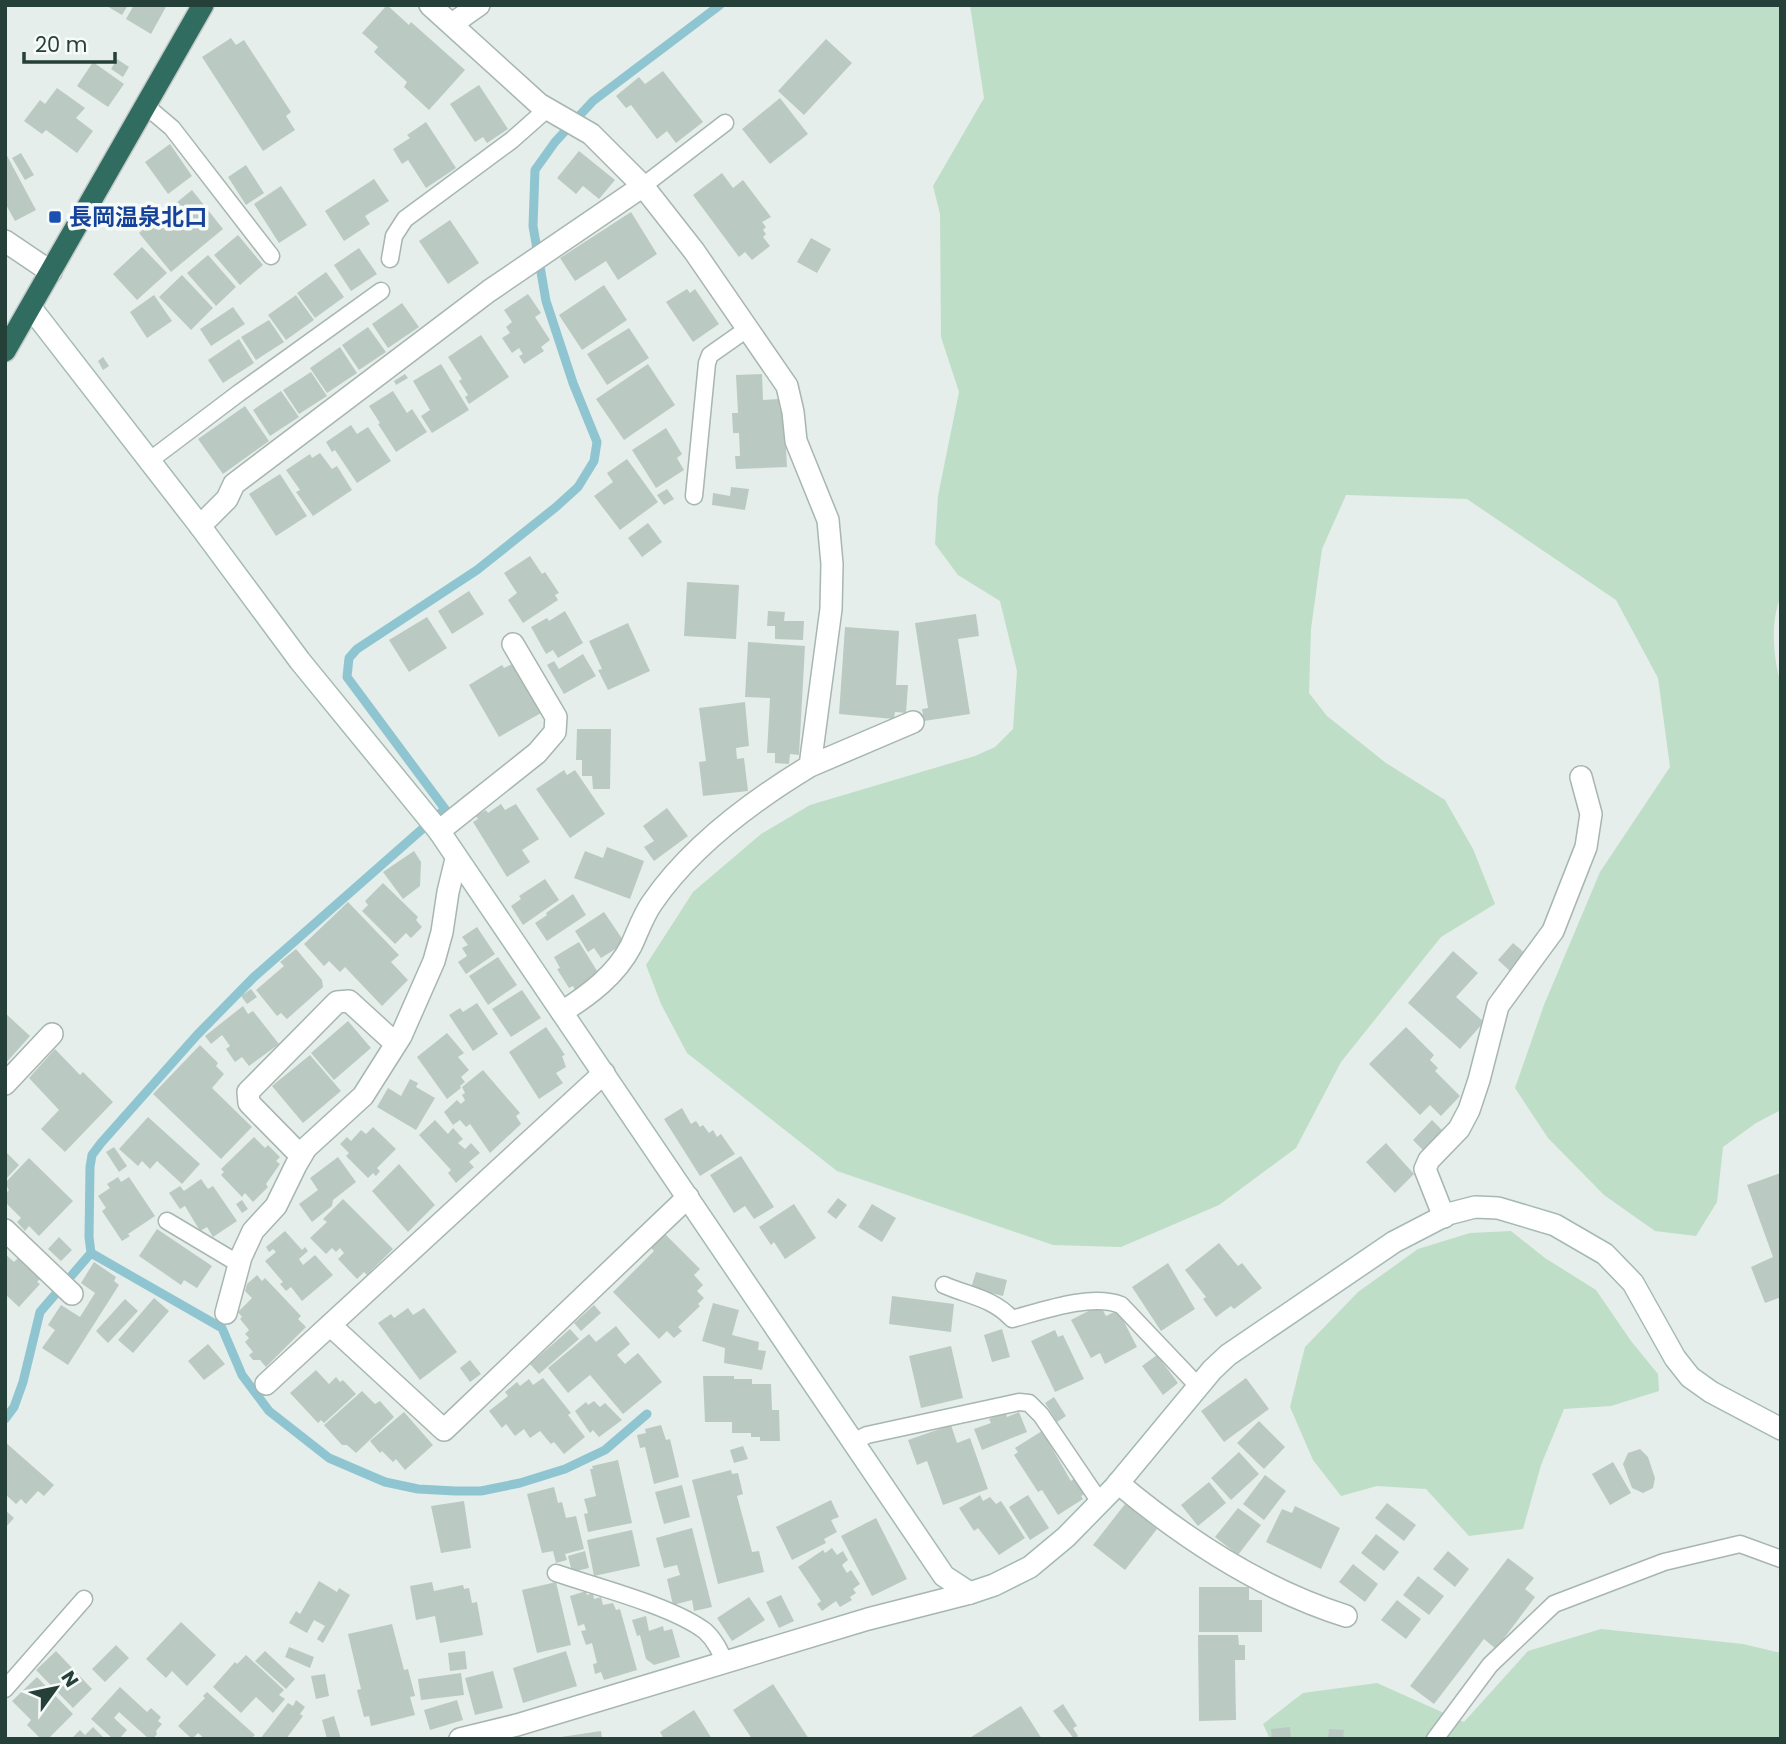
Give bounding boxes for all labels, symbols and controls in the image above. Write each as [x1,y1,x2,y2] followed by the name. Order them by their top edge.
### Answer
[24,21,116,65] scale bar
[35,30,88,59] text: 20 m
[69,201,207,233] place label: 長岡温泉北口
[47,209,63,225] marker: 長岡温泉北口
[21,1653,91,1723] north arrow
[55,1666,85,1692] text: N

